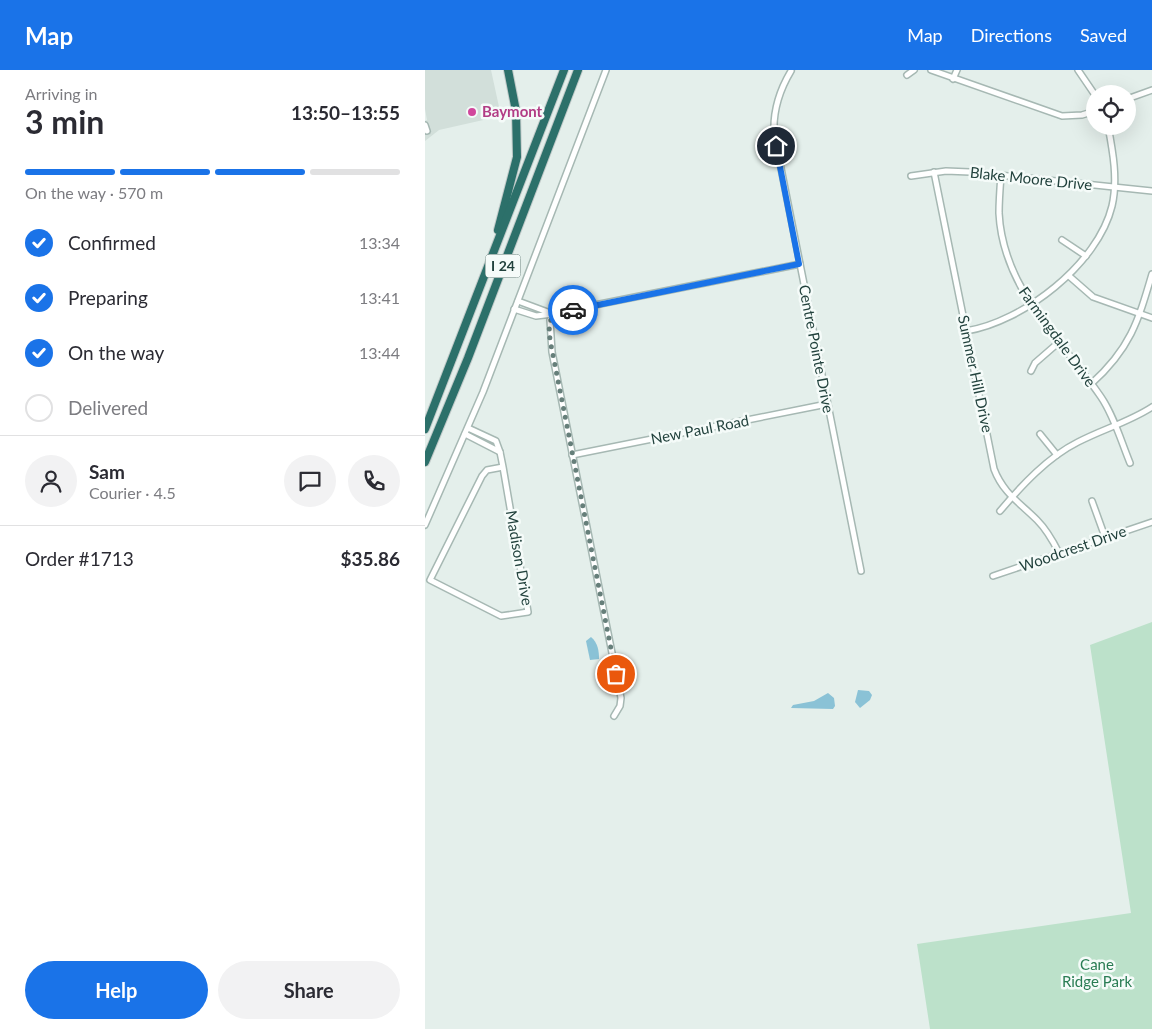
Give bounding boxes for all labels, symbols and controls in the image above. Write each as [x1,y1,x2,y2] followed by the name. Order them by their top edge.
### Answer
[25,21,73,50] text: Map
[907,24,943,46] text: Map
[971,24,1052,46] text: Directions
[1080,24,1127,46] text: Saved
[25,84,98,103] text: Arriving in
[1086,85,1136,135] map controls
[1086,85,1136,135] button: locate
[291,101,400,124] text: 13:50–13:55
[25,102,104,141] text: 3 min
[482,102,543,120] place label: Baymont
[466,106,478,118] marker: Baymont
[755,125,797,167] pin
[762,132,790,160] icon: home
[969,163,1093,193] street label: Blake Moore Drive
[25,183,163,202] text: On the way · 570 m
[25,229,53,257] icon: check
[68,231,156,254] text: Confirmed
[359,233,400,252] text: 13:34
[485,255,521,278] road number: I 24
[796,283,838,414] street label: Centre Pointe Drive
[1015,283,1100,390] street label: Farmingdale Drive
[25,284,53,312] icon: check
[548,285,598,335] courier
[68,286,148,309] text: Preparing
[359,288,400,307] text: 13:41
[559,296,587,324] icon: car
[955,313,997,434] street label: Summer Hill Drive
[25,339,53,367] icon: check
[68,341,164,364] text: On the way
[359,343,400,362] text: 13:44
[68,396,148,419] text: Delivered
[649,411,750,447] street label: New Paul Road
[25,455,77,507] button: person
[284,455,336,507] button: chat
[348,455,400,507] button: phone
[89,460,125,483] text: Sam
[89,483,176,502] text: Courier · 4.5
[503,509,537,607] street label: Madison Drive
[1017,521,1129,575] street label: Woodcrest Drive
[25,547,134,570] text: Order #1713
[340,547,400,570] text: $35.86
[595,653,637,695] pin
[602,660,630,688] icon: bag
[1062,955,1132,990] park label: Cane Ridge Park
[25,961,208,1019] button: Help
[218,961,400,1019] button: Share

